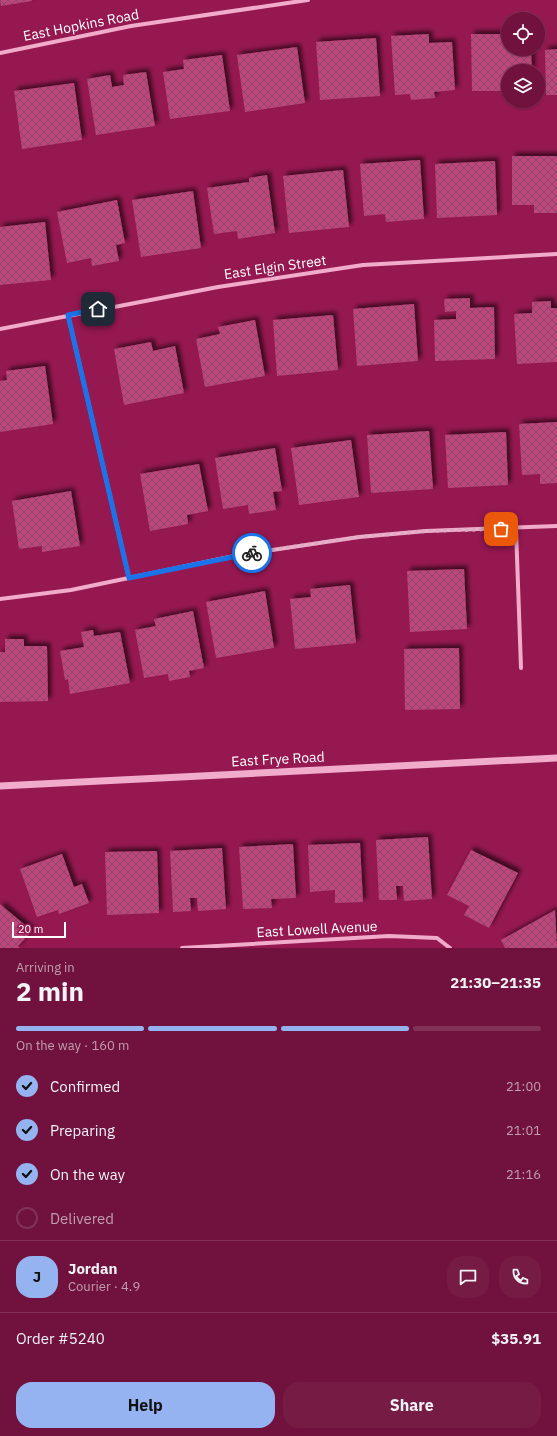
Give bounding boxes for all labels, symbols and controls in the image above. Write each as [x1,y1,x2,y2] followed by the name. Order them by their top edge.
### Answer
[22,5,140,45] street label: East Hopkins Road
[501,12,545,108] map controls
[501,12,545,56] button: locate
[501,64,545,108] button: layers
[223,251,327,283] street label: East Elgin Street
[81,292,115,326] pin
[87,298,109,320] icon: home
[484,512,518,546] pin
[490,518,512,540] icon: bag
[232,533,272,573] courier
[241,542,263,564] icon: bike
[231,748,325,770] street label: East Frye Road
[256,917,378,941] street label: East Lowell Avenue
[12,920,66,939] scale bar
[18,922,43,936] text: 20 m
[16,959,75,976] text: Arriving in
[450,973,541,992] text: 21:30–21:35
[16,974,84,1008] text: 2 min
[16,1037,129,1054] text: On the way · 160 m
[16,1075,38,1097] icon: check
[50,1077,120,1096] text: Confirmed
[506,1078,541,1095] text: 21:00
[16,1119,38,1141] icon: check
[50,1121,115,1140] text: Preparing
[506,1122,541,1139] text: 21:01
[16,1163,38,1185] icon: check
[50,1165,125,1184] text: On the way
[506,1166,541,1183] text: 21:16
[50,1209,114,1228] text: Delivered
[447,1256,489,1298] button: chat
[499,1256,541,1298] button: phone
[68,1259,117,1278] text: Jordan
[33,1267,41,1286] text: J
[68,1278,140,1295] text: Courier · 4.9
[16,1329,105,1348] text: Order #5240
[491,1329,541,1348] text: $35.91
[16,1382,275,1428] button: Help
[283,1382,541,1428] button: Share

